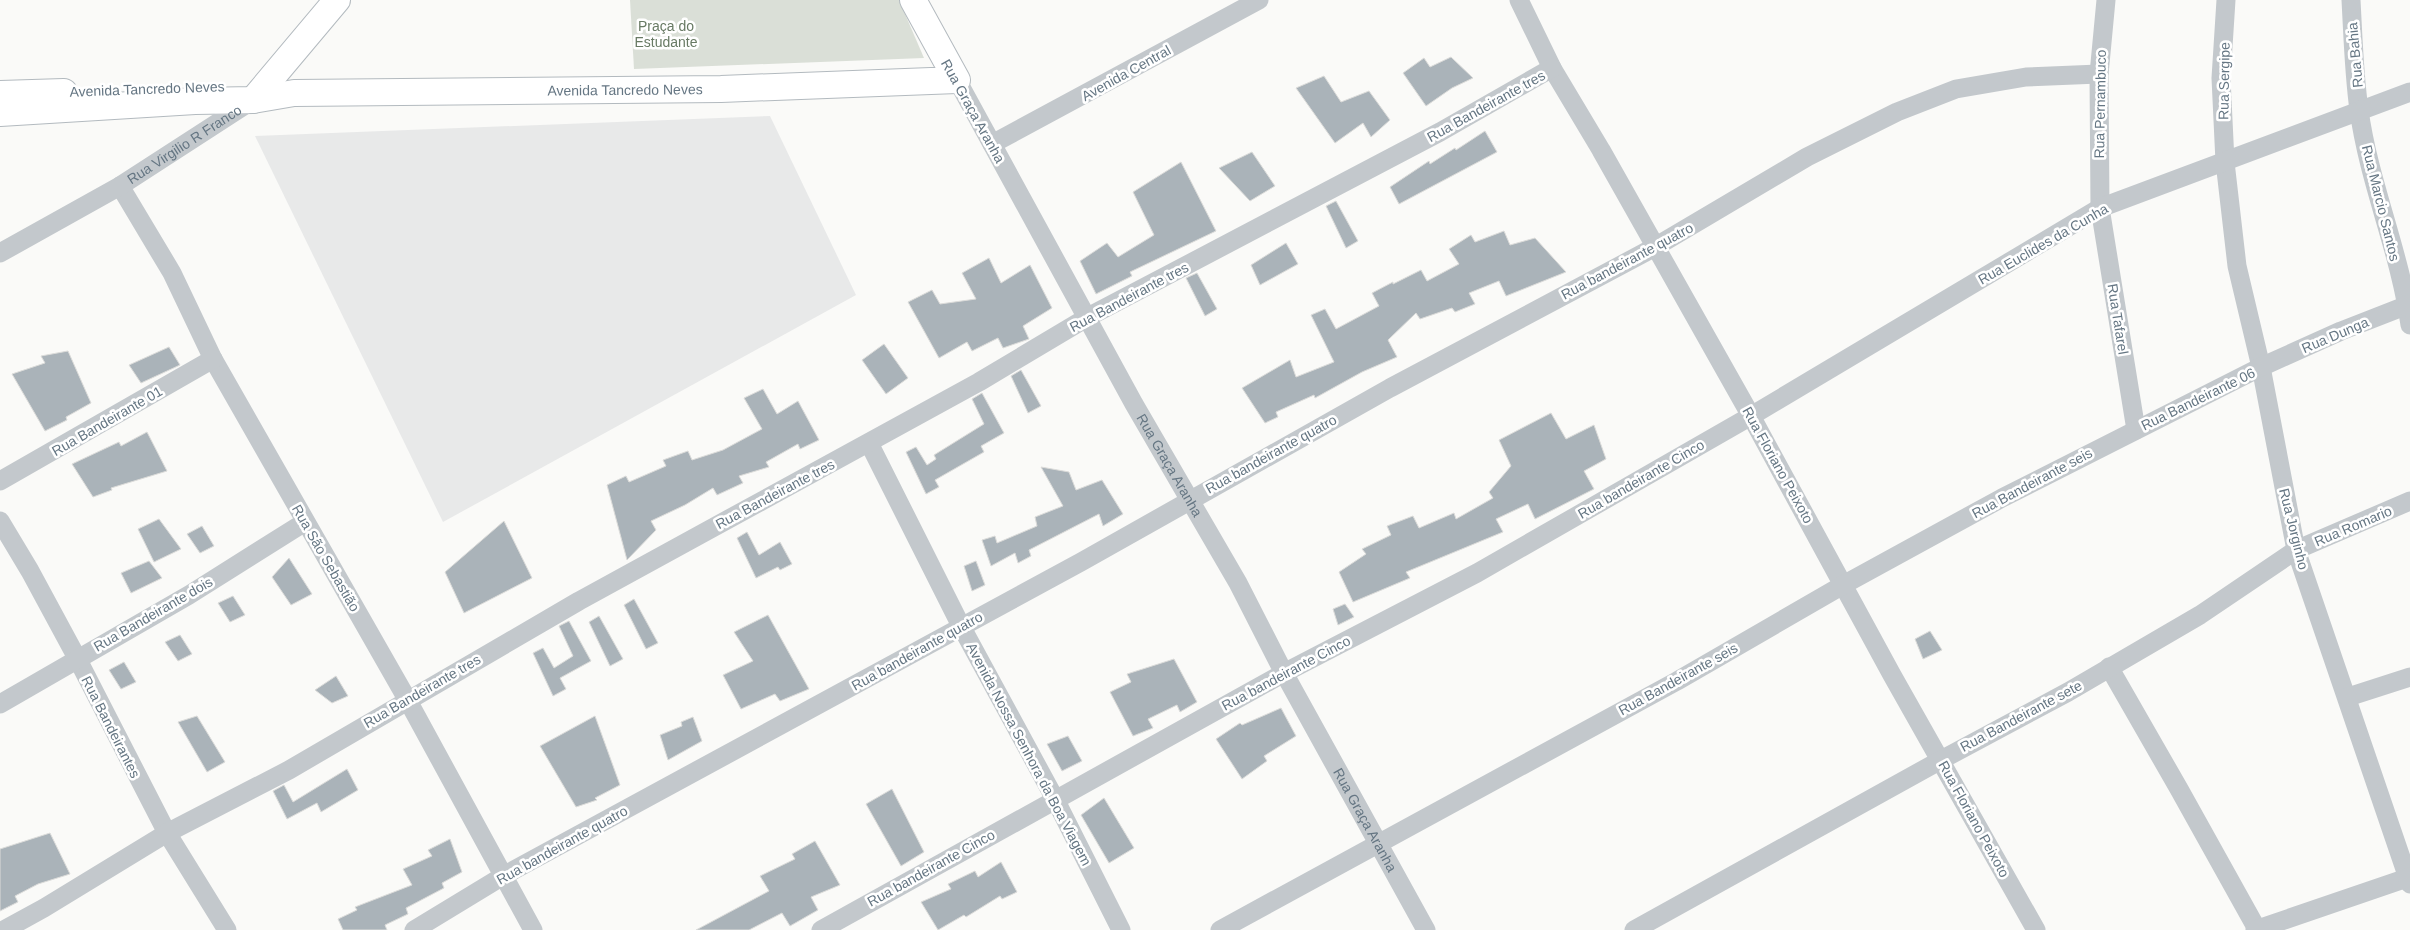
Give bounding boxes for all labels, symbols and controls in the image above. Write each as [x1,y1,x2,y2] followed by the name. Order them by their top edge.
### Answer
[634,18,698,50] park label: Praça do Estudante
[2344,22,2366,88] street label: Rua Bahia
[1079,42,1173,104] street label: Avenida Central
[2215,42,2233,120] street label: Rua Sergipe
[2091,49,2109,159] street label: Rua Pernambuco
[938,56,1008,166] street label: Rua Graça Aranha
[1424,67,1548,145] street label: Rua Bandeirante tres
[69,78,225,100] street label: Avenida Tancredo Neves
[547,81,703,99] street label: Avenida Tancredo Neves
[124,101,245,187] street label: Rua Virgilio R Franco
[2359,143,2403,263] street label: Rua Marcio Santos
[1975,200,2111,288] street label: Rua Euclides da Cunha
[1558,219,1696,303] street label: Rua bandeirante quatro
[1067,259,1191,335] street label: Rua Bandeirante tres
[2105,283,2131,355] street label: Rua Tafarel
[2299,314,2371,356] street label: Rua Dunga
[2139,364,2258,433] street label: Rua Bandeirante 06
[49,383,165,459] street label: Rua Bandeirante 01
[1739,404,1817,526] street label: Rua Floriano Peixoto
[1133,411,1206,520] street label: Rua Graça Aranha
[1203,411,1339,497] street label: Rua bandeirante quatro
[1575,436,1707,522] street label: Rua bandeirante Cinco
[1969,445,2095,521] street label: Rua Bandeirante seis
[713,456,837,532] street label: Rua Bandeirante tres
[2276,487,2312,572] street label: Rua Jorginho
[289,502,363,614] street label: Rua São Sebastião
[2312,502,2394,549] street label: Rua Romario
[91,573,215,655] street label: Rua Bandeirante dois
[849,608,985,694] street label: Rua bandeirante quatro
[1219,632,1353,714] street label: Rua bandeirante Cinco
[963,640,1095,868] street label: Avenida Nossa Senhora da Boa Viagem
[1616,640,1740,718] street label: Rua Bandeirante seis
[361,651,483,731] street label: Rua Bandeirante tres
[78,673,144,781] street label: Rua Bandeirantes
[1957,677,2085,755] street label: Rua Bandeirante sete
[1935,758,2013,880] street label: Rua Floriano Peixoto
[1330,765,1400,875] street label: Rua Graça Aranha
[494,802,630,888] street label: Rua bandeirante quatro
[864,826,998,910] street label: Rua bandeirante Cinco

